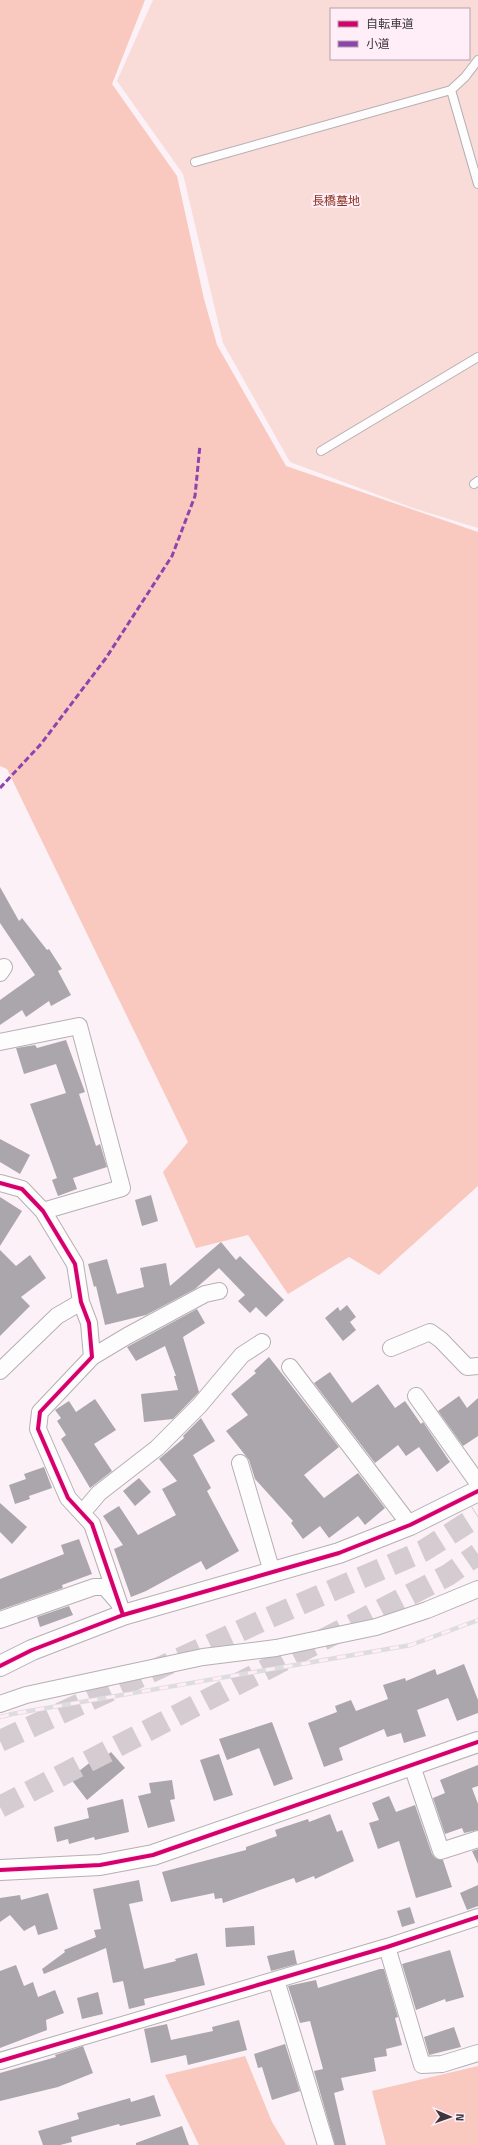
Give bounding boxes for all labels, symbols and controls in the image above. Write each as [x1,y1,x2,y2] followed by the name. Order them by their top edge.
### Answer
[330,8,470,60] legend
[366,14,414,33] text: 自転車道
[366,34,390,53] text: 小道
[312,191,360,210] park label: 長橋墓地
[430,2097,470,2137] north arrow
[452,2113,468,2121] text: N

